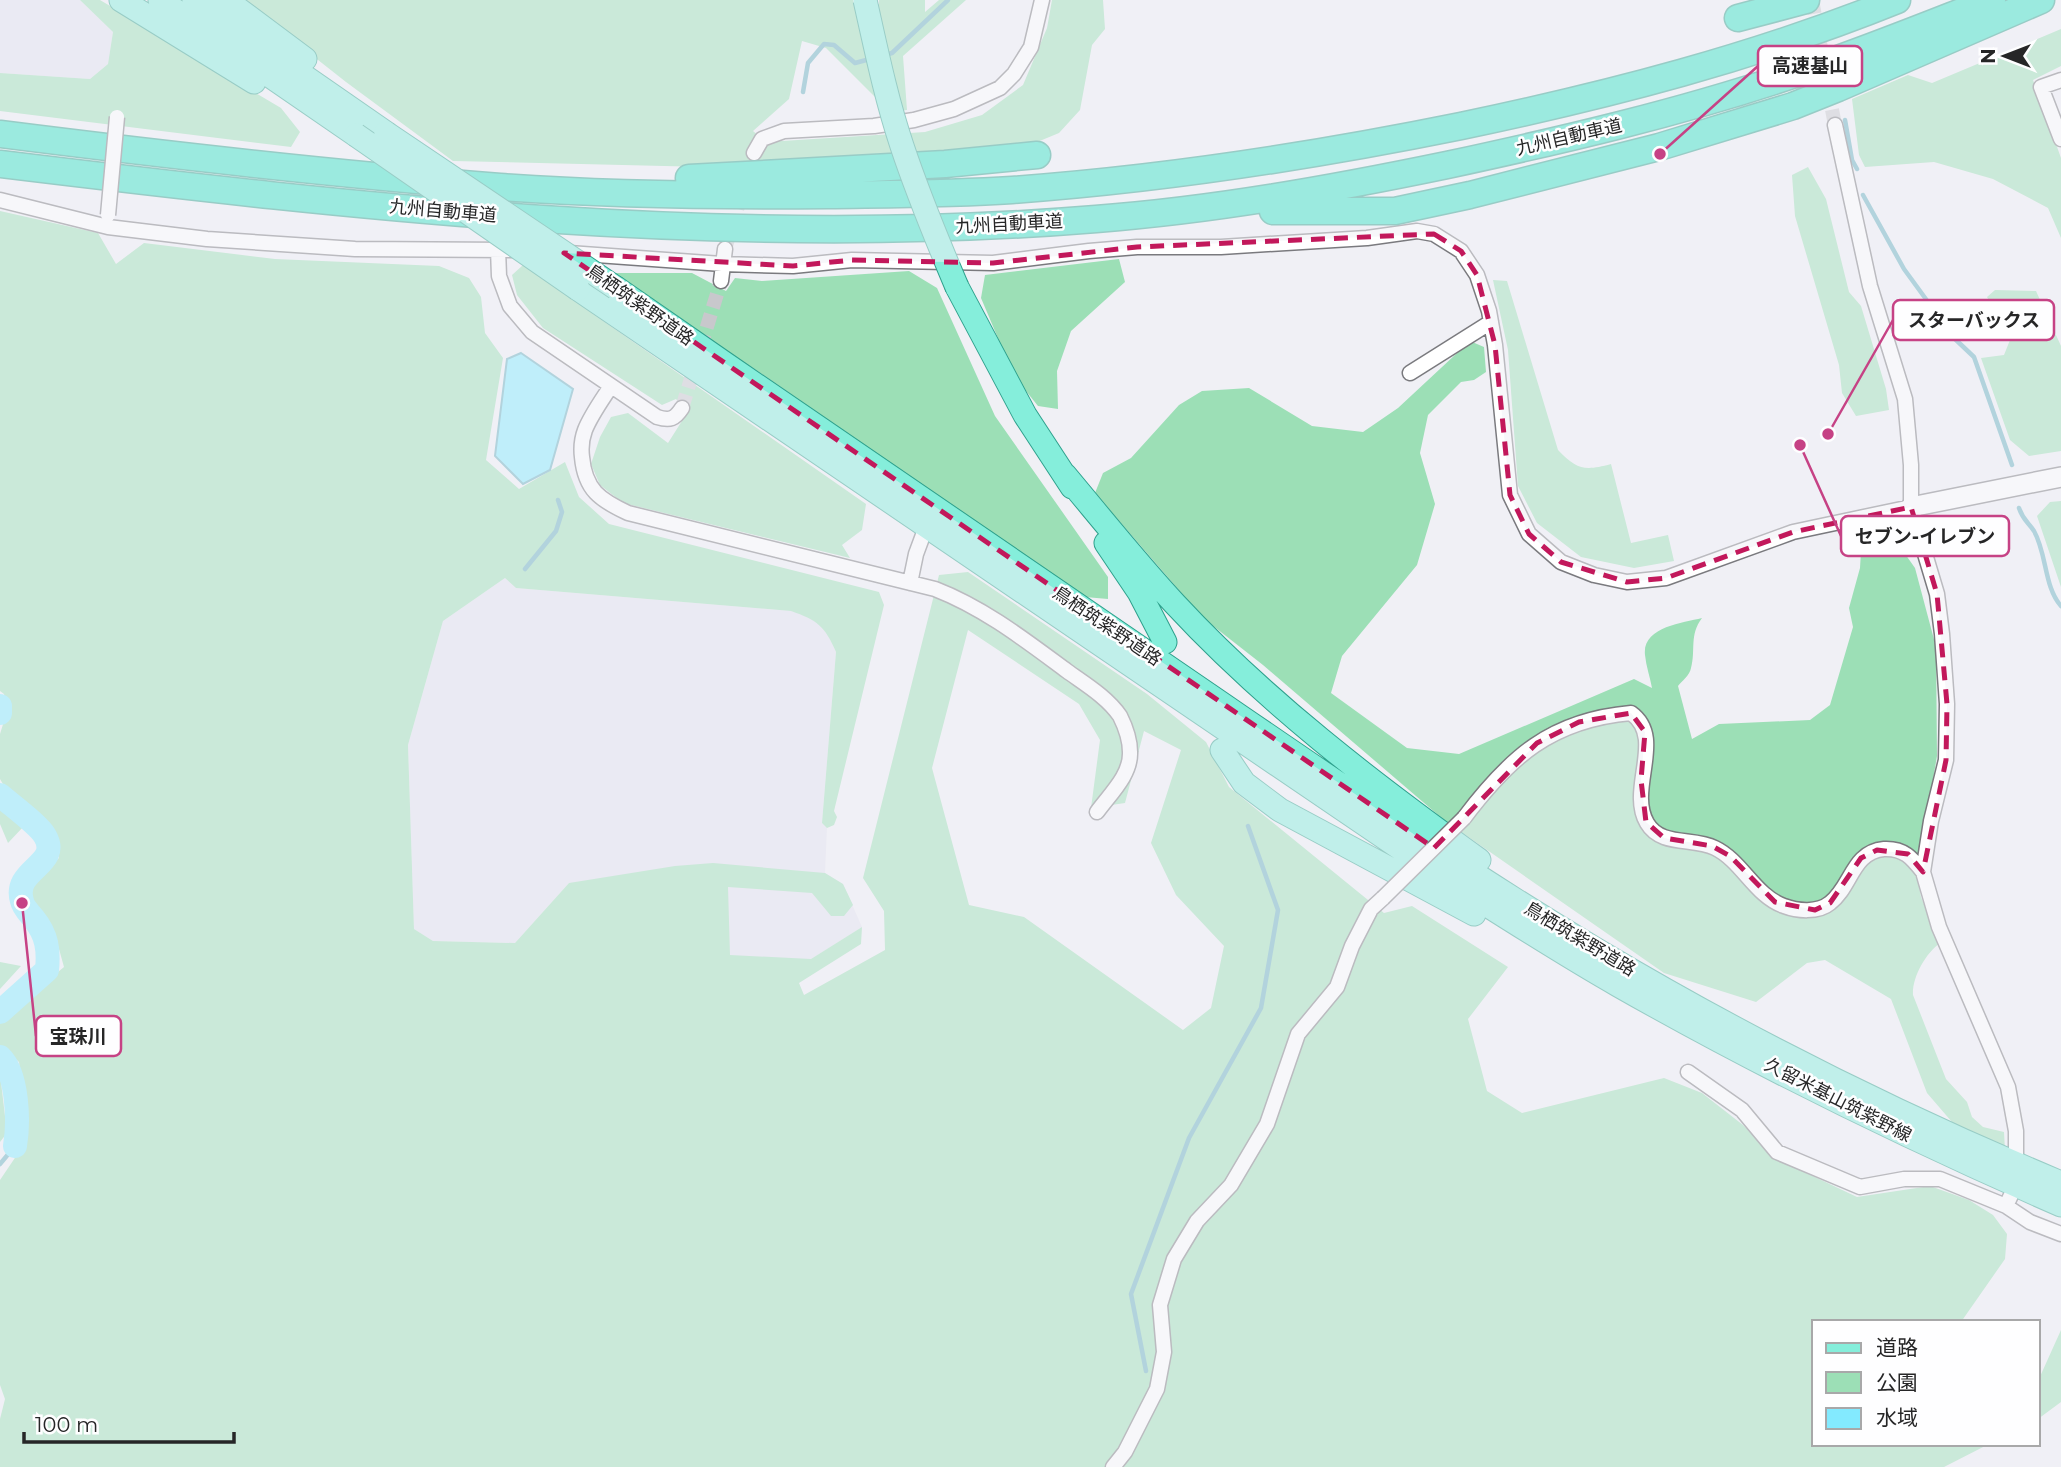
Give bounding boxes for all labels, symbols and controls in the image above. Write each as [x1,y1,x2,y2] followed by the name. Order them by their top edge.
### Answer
[1970,21,2040,91] north arrow
[1758,46,1862,86] callout: 高速基山
[1977,48,2000,64] text: N
[1772,54,1848,77] text: 高速基山
[1514,114,1624,160] street label: 九州自動車道
[388,195,498,227] street label: 九州自動車道
[954,210,1064,238] street label: 九州自動車道
[582,260,698,350] street label: 鳥栖筑紫野道路
[1893,300,2054,340] callout: スターバックス
[1908,309,2040,332] text: スターバックス
[1841,516,2009,556] callout: セブン-イレブン
[1855,525,1995,548] text: セブン-イレブン
[1049,582,1165,670] street label: 鳥栖筑紫野道路
[1520,897,1640,981] street label: 鳥栖筑紫野道路
[36,1016,121,1056] callout: 宝珠川
[49,1025,107,1048] text: 宝珠川
[1761,1053,1915,1147] street label: 久留米基山筑紫野線
[1812,1320,2040,1446] legend
[1876,1335,1918,1360] text: 道路
[1876,1370,1918,1395] text: 公園
[24,1400,234,1444] scale bar
[1876,1405,1918,1430] text: 水域
[35,1412,98,1437] text: 100 m

